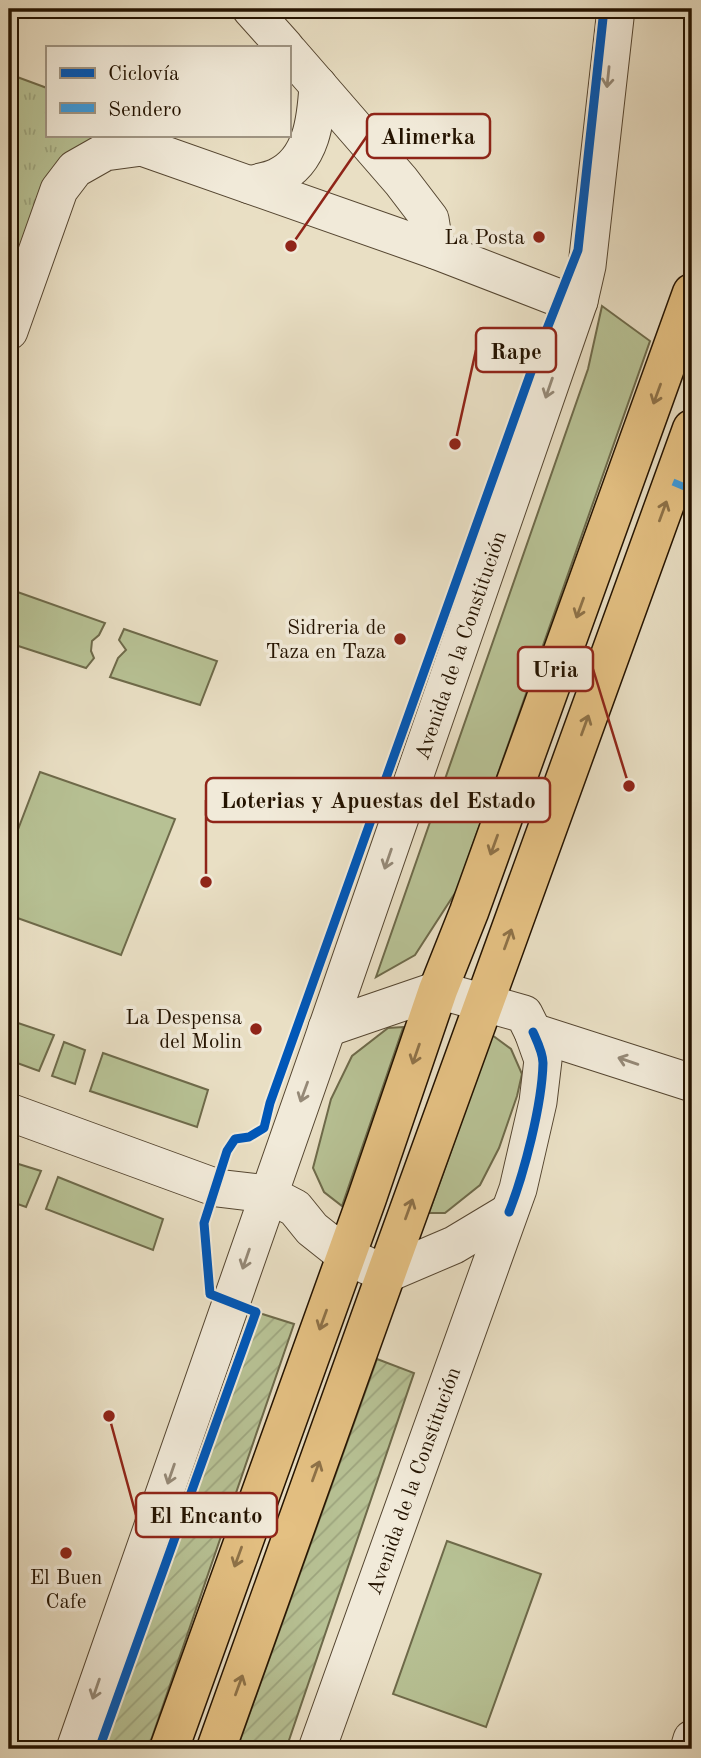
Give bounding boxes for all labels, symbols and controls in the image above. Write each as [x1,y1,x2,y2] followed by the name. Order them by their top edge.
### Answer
[46,46,290,136] legend
[108,64,179,85] text: Ciclovía
[602,65,615,87] one-way arrow
[108,100,182,121] text: Sendero
[367,114,490,158] callout: Alimerka
[380,126,476,149] text: Alimerka
[444,228,525,249] place label: La Posta
[531,229,547,245] marker: La Posta
[476,328,556,372] callout: Rape
[490,341,542,364] text: Rape
[542,377,554,399] one-way arrow
[650,382,662,404] one-way arrow
[657,500,670,522] one-way arrow
[412,529,511,763] street label: Avenida de la Constitución
[573,596,585,618] one-way arrow
[265,618,386,663] place label: Sidreria de Taza en Taza
[392,631,408,647] marker: Sidreria de Taza en Taza
[518,647,593,691] callout: Uria
[532,659,579,682] text: Uria
[580,714,592,736] one-way arrow
[206,778,550,822] callout: Loterias y Apuestas del Estado
[220,790,536,813] text: Loterias y Apuestas del Estado
[487,833,499,855] one-way arrow
[381,847,393,869] one-way arrow
[503,928,515,950] one-way arrow
[125,1008,242,1053] place label: La Despensa del Molin
[248,1021,264,1037] marker: La Despensa del Molin
[409,1043,421,1065] one-way arrow
[617,1054,639,1066] one-way arrow
[297,1081,309,1103] one-way arrow
[404,1199,416,1221] one-way arrow
[239,1248,252,1270] one-way arrow
[316,1309,328,1331] one-way arrow
[364,1365,465,1598] street label: Avenida de la Constitución
[311,1460,323,1482] one-way arrow
[164,1463,177,1485] one-way arrow
[136,1493,277,1537] callout: El Encanto
[149,1505,263,1528] text: El Encanto
[58,1545,74,1561] marker: El Buen Cafe
[231,1546,243,1568] one-way arrow
[30,1568,102,1613] place label: El Buen Cafe
[233,1674,246,1696] one-way arrow
[89,1677,102,1699] one-way arrow

